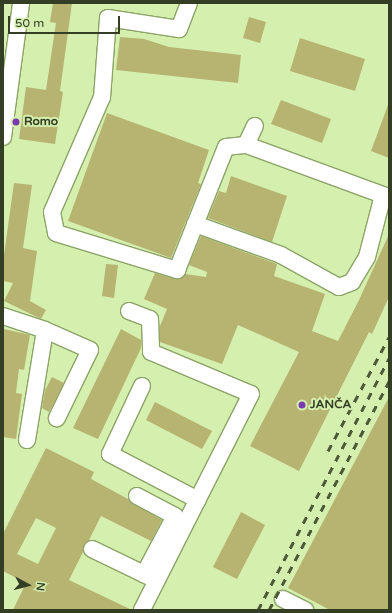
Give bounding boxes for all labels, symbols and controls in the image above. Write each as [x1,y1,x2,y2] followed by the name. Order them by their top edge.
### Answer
[10,8,122,34] scale bar
[15,16,44,30] text: 50 m
[24,115,58,129] place label: Romo
[11,117,21,127] marker: Romo
[310,398,351,412] place label: JANČA
[297,400,307,410] marker: JANČA
[8,565,48,605] north arrow
[33,581,47,592] text: N

